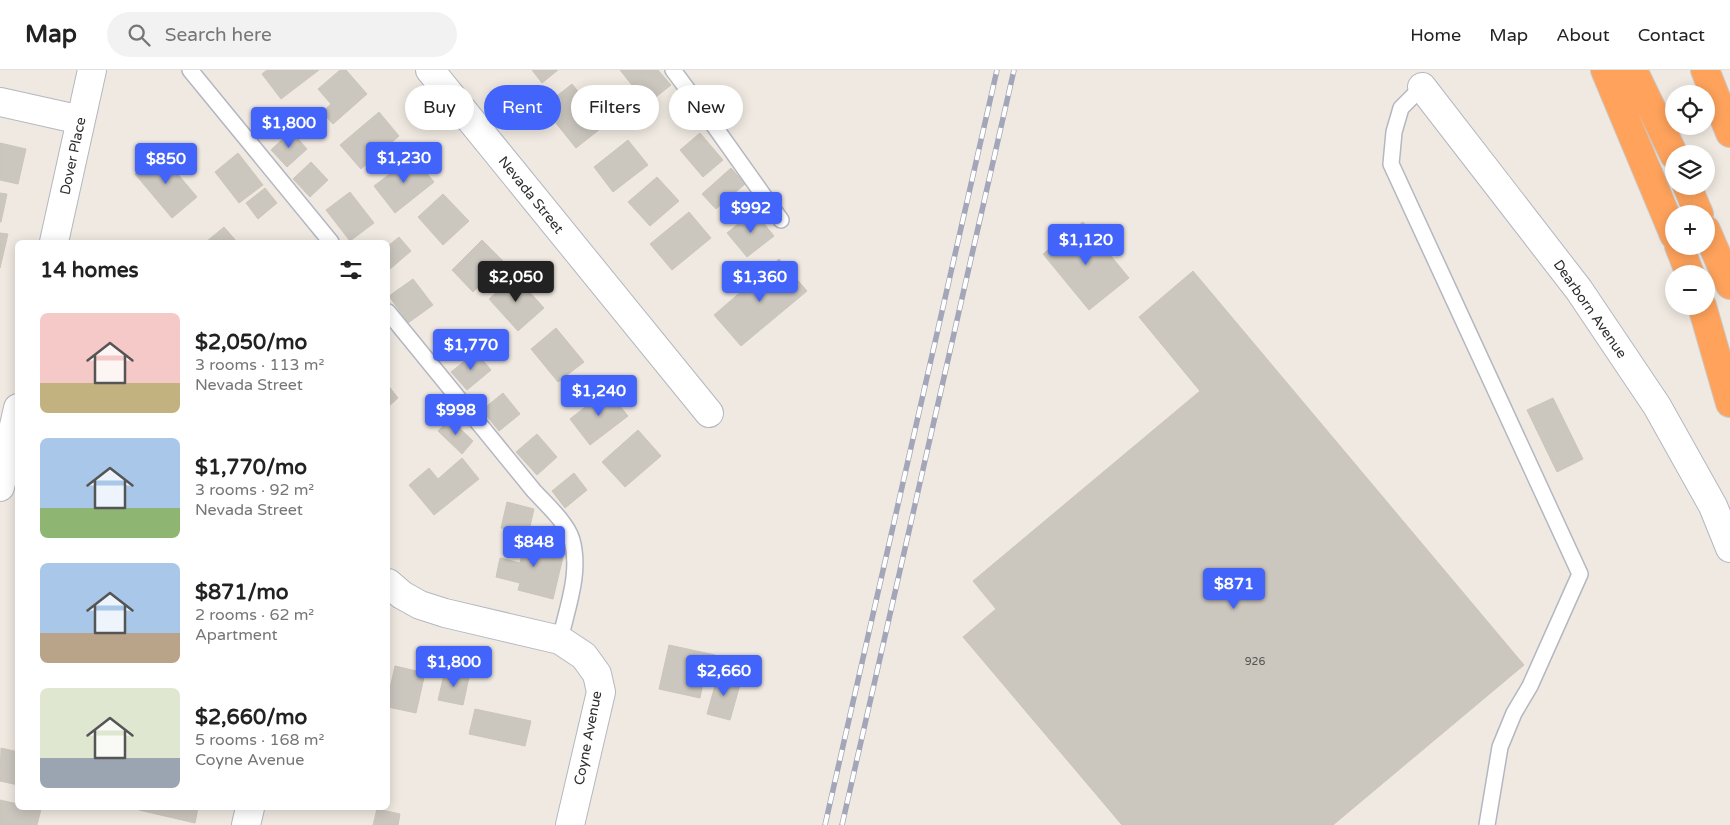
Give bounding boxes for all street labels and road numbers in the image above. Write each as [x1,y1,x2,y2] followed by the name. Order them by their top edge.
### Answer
[56,116,90,196] street label: Dover Place
[495,153,568,238] street label: Nevada Street
[1550,256,1630,362] street label: Dearborn Avenue
[571,689,605,787] street label: Coyne Avenue

